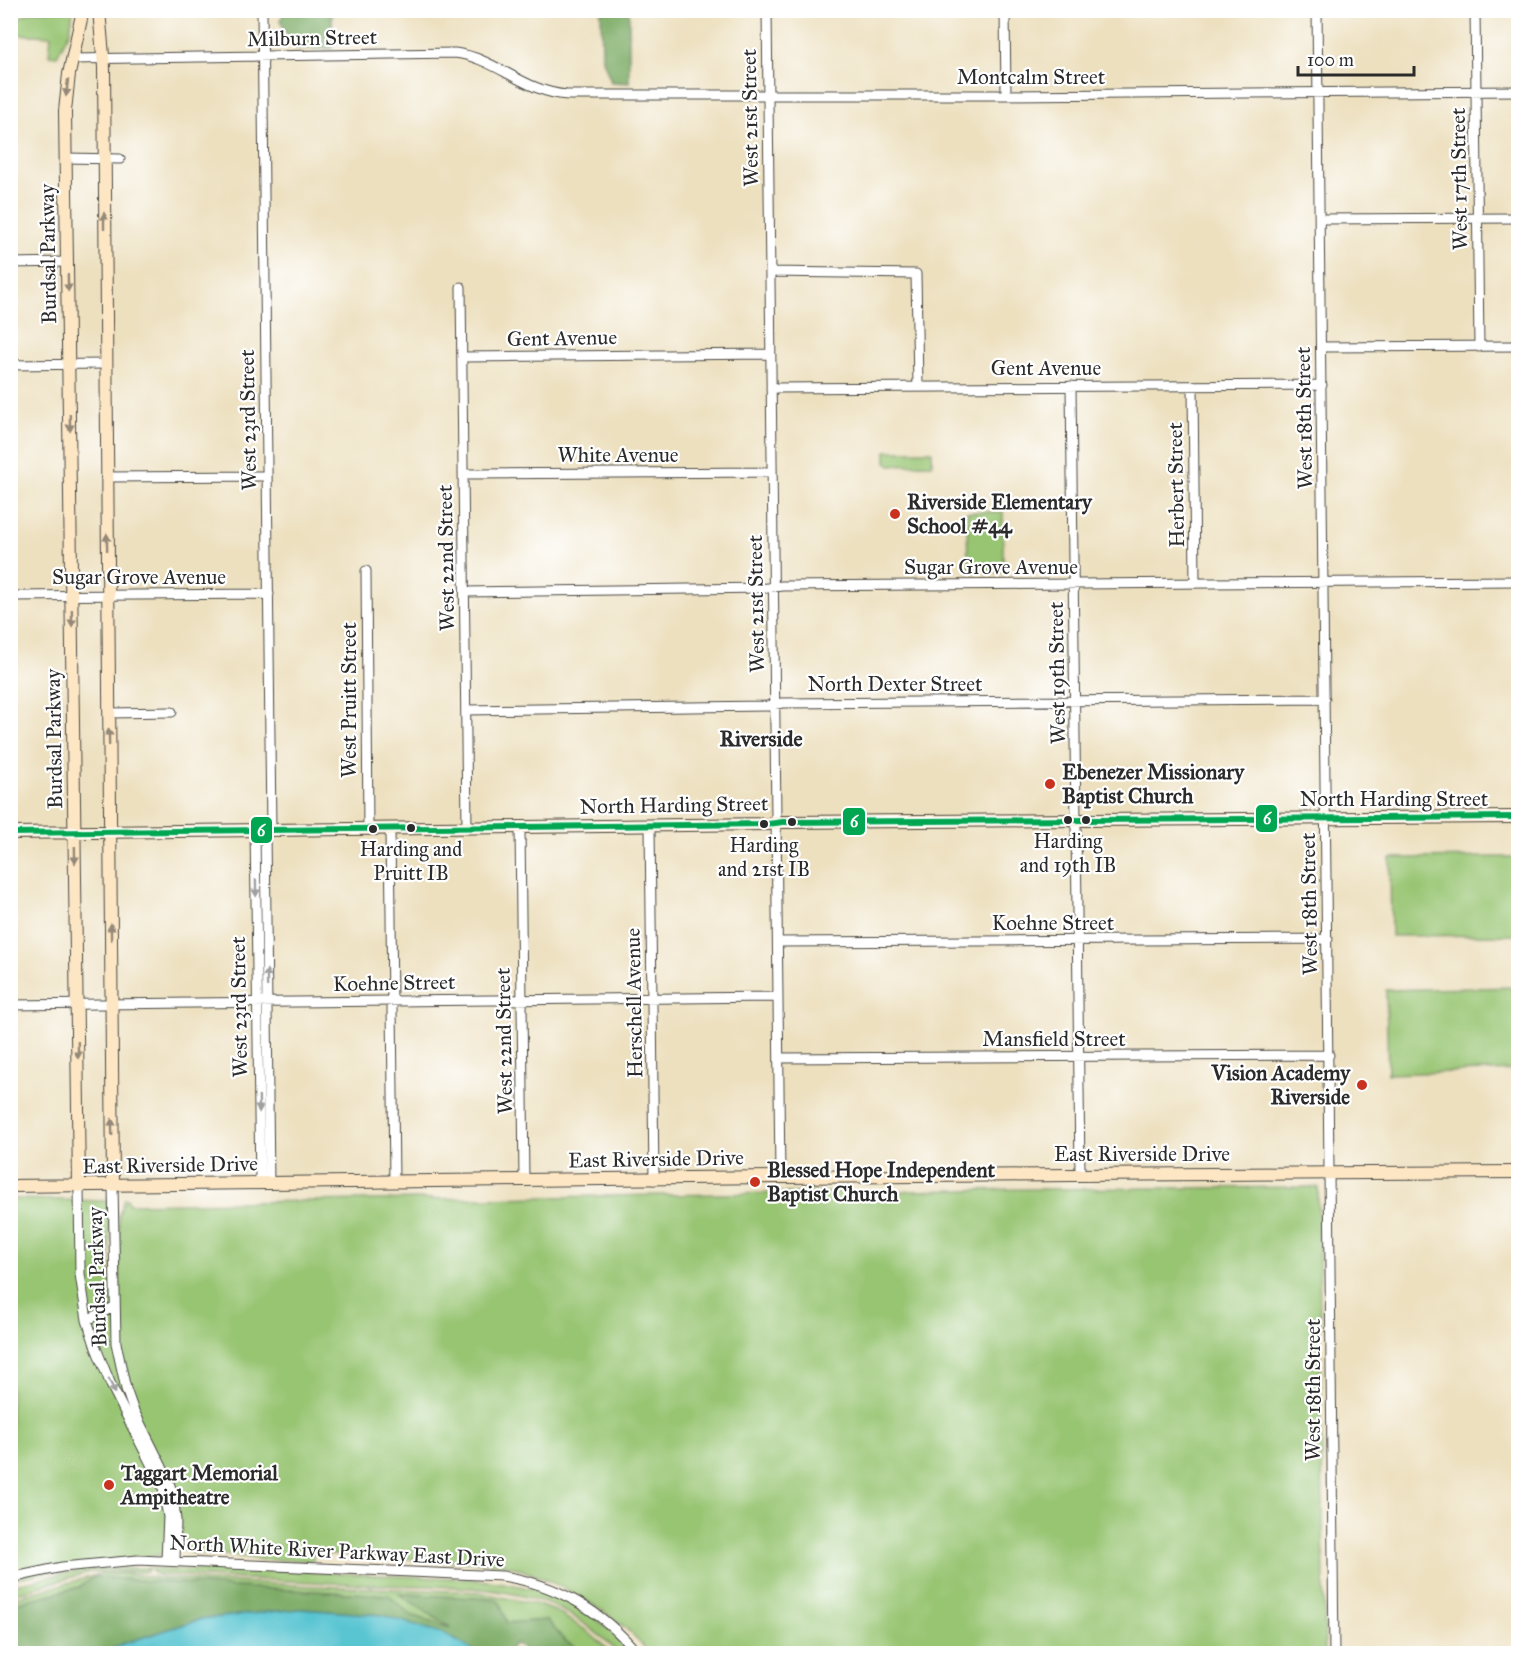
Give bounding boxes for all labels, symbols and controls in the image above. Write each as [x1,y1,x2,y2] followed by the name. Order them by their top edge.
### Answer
[247,24,378,52] street label: Milburn Street
[1298,39,1414,77] scale bar
[736,48,764,187] street label: West 21st Street
[1307,49,1354,71] text: 100 m
[957,64,1106,90] street label: Montcalm Street
[62,79,72,98] one-way arrow
[1445,107,1473,251] street label: West 17th Street
[34,183,62,324] street label: Burdsal Parkway
[99,212,109,231] one-way arrow
[64,274,73,293] one-way arrow
[507,324,618,352] street label: Gent Avenue
[1290,346,1318,490] street label: West 18th Street
[234,349,262,491] street label: West 23rd Street
[991,355,1101,381] street label: Gent Avenue
[65,413,74,432] one-way arrow
[1162,421,1190,548] street label: Herbert Street
[557,442,679,468] street label: White Avenue
[432,484,460,632] street label: West 22nd Street
[907,489,1093,539] place label: Riverside Elementary School #44
[888,507,902,521] marker: Riverside Elementary School #44
[102,532,112,551] one-way arrow
[742,534,770,673] street label: West 21st Street
[904,554,1078,580] street label: Sugar Grove Avenue
[52,564,226,590] street label: Sugar Grove Avenue
[1043,601,1071,745] street label: West 19th Street
[67,608,77,627] one-way arrow
[336,622,362,778] street label: West Pruitt Street
[40,668,68,809] street label: Burdsal Parkway
[808,671,983,697] street label: North Dexter Street
[719,725,803,752] district label: Riverside
[104,727,114,746] one-way arrow
[1062,759,1245,809] place label: Ebenezer Missionary Baptist Church
[1043,777,1057,791] marker: Ebenezer Missionary Baptist Church
[1300,786,1489,812] street label: North Harding Street
[579,790,769,820] street label: North Harding Street
[1255,804,1278,833] line badge: 6
[842,807,866,836] line badge: 6
[1263,809,1272,828] text: 6
[850,812,859,831] text: 6
[1062,814,1074,826] marker: Harding and 19th IB
[1080,814,1092,826] unlabelled marker
[250,816,273,844] line badge: 6
[786,816,798,828] unlabelled marker
[758,818,770,830] marker: Harding and 21st IB
[257,821,266,840] text: 6
[405,822,417,834] marker: Harding and Pruitt IB
[367,823,379,835] unlabelled marker
[1020,829,1116,877] place label: Harding and 19th IB
[1295,832,1323,976] street label: West 18th Street
[718,833,810,881] place label: Harding and 21st IB
[360,837,462,885] place label: Harding and Pruitt IB
[70,845,80,864] one-way arrow
[251,879,260,898] one-way arrow
[992,910,1115,936] street label: Koehne Street
[106,922,115,941] one-way arrow
[620,927,648,1078] street label: Herschell Avenue
[225,936,253,1078] street label: West 23rd Street
[490,967,518,1115] street label: West 22nd Street
[262,969,272,988] one-way arrow
[333,969,456,997] street label: Koehne Street
[982,1026,1126,1052] street label: Mansfield Street
[73,1040,83,1059] one-way arrow
[1211,1060,1351,1110] place label: Vision Academy Riverside
[1355,1078,1369,1092] marker: Vision Academy Riverside
[254,1095,264,1114] one-way arrow
[108,1117,117,1136] one-way arrow
[1054,1141,1230,1167] street label: East Riverside Drive
[568,1144,744,1174] street label: East Riverside Drive
[82,1150,258,1180] street label: East Riverside Drive
[767,1157,996,1207] place label: Blessed Hope Independent Baptist Church
[748,1175,762,1189] marker: Blessed Hope Independent Baptist Church
[82,1205,112,1348] street label: Burdsal Parkway
[1300,1318,1326,1461] street label: West 18th Street
[108,1377,117,1394] one-way arrow
[119,1460,279,1510] place label: Taggart Memorial Ampitheatre
[102,1478,116,1492] marker: Taggart Memorial Ampitheatre
[169,1529,506,1573] street label: North White River Parkway East Drive

